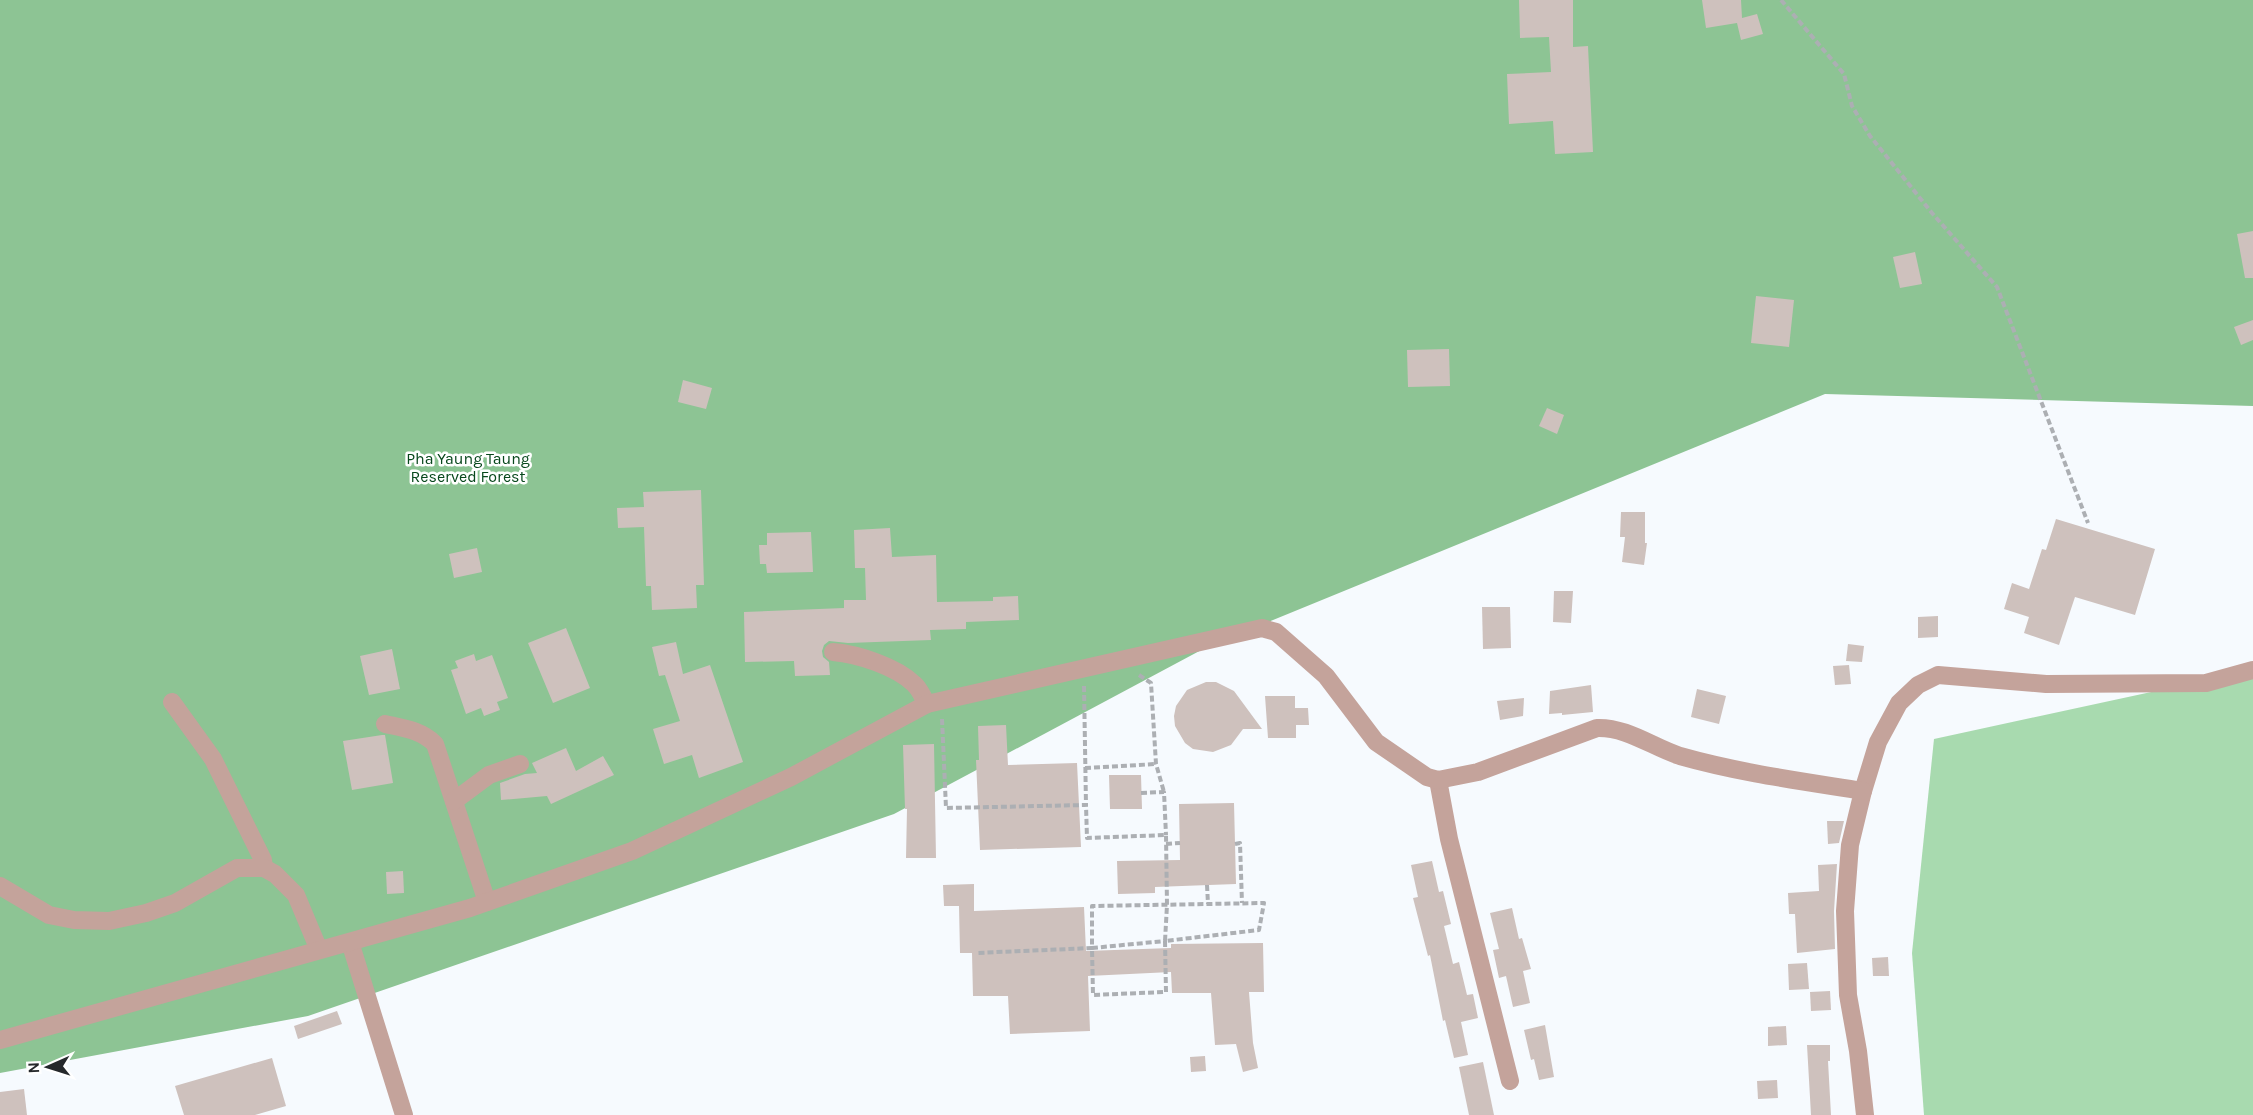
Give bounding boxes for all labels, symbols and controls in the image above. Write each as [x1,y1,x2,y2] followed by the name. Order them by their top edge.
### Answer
[406,449,530,486] park label: Pha Yaung Taung Reserved Forest
[18,1037,78,1097] north arrow
[24,1062,43,1074] text: N

